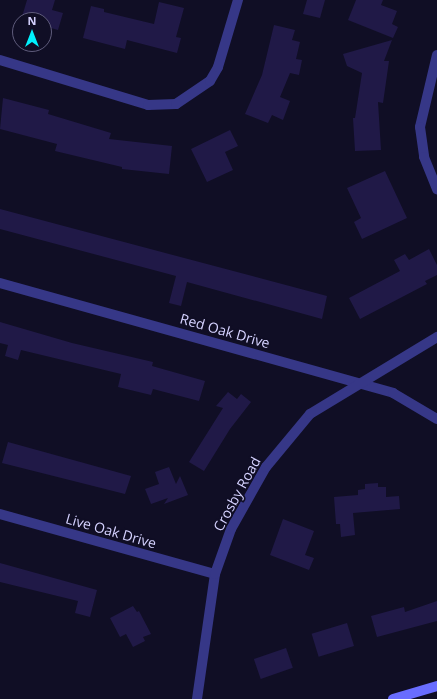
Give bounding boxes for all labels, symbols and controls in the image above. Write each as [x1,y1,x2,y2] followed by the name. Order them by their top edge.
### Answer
[12,12,52,52] north arrow
[28,13,36,28] text: N
[178,310,272,352] street label: Red Oak Drive
[210,454,264,534] street label: Crosby Road
[64,510,158,552] street label: Live Oak Drive

